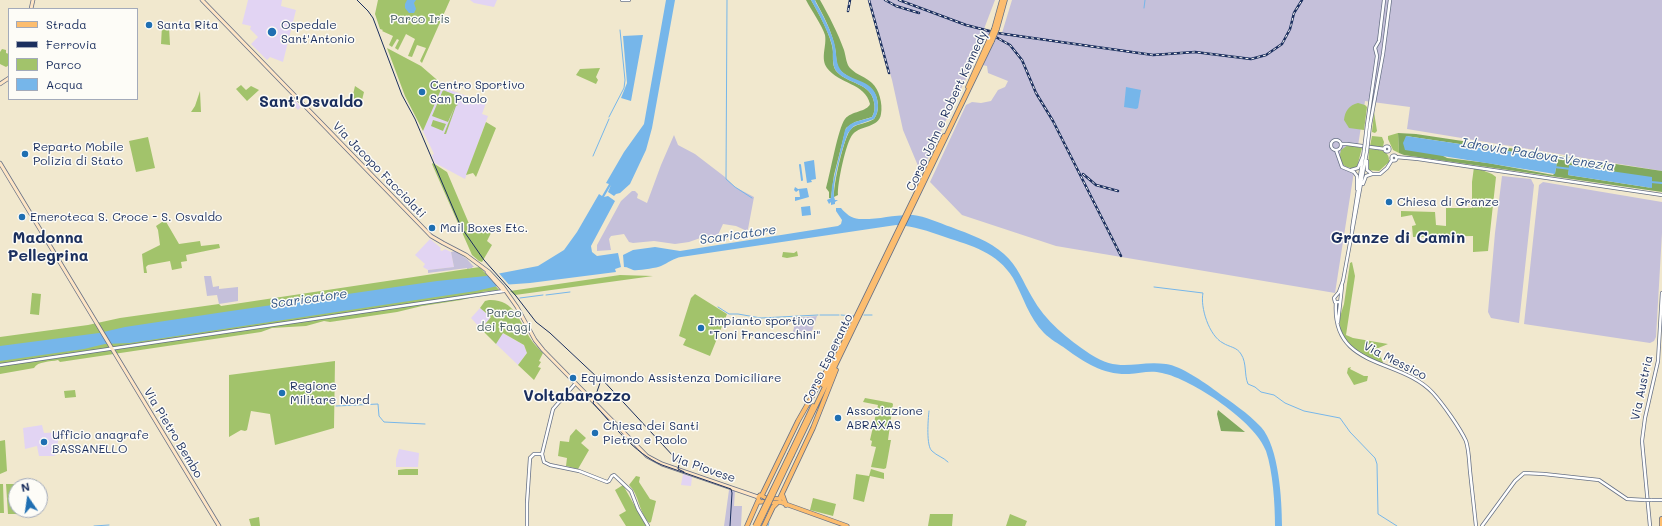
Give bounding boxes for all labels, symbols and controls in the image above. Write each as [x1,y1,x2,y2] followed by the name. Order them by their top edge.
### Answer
[8,8,138,100] legend
[390,12,450,26] park label: Parco Iris
[46,16,87,32] text: Strada
[157,18,219,32] place label: Santa Rita
[281,18,355,46] place label: Ospedale Sant'Antonio
[144,20,154,30] marker: Santa Rita
[266,26,278,38] marker: Ospedale Sant'Antonio
[903,29,991,193] street label: Corso John e Robert Kennedy
[46,36,97,52] text: Ferrovia
[46,56,81,72] text: Parco
[46,76,83,92] text: Acqua
[430,78,525,106] place label: Centro Sportivo San Paolo
[417,87,427,97] marker: Centro Sportivo San Paolo
[259,92,363,112] district label: Sant'Osvaldo
[329,119,429,221] street label: Via Jacopo Facciolati
[1460,135,1616,175] water label: Idrovia Padova-Venezia
[33,140,124,168] place label: Reparto Mobile Polizia di Stato
[20,149,30,159] marker: Reparto Mobile Polizia di Stato
[1397,195,1499,209] place label: Chiesa di Granze
[1384,197,1394,207] marker: Chiesa di Granze
[30,210,222,224] place label: Emeroteca S. Croce - S. Osvaldo
[17,212,27,222] marker: Emeroteca S. Croce - S. Osvaldo
[440,221,528,235] place label: Mail Boxes Etc.
[699,222,777,248] water label: Scaricatore
[427,223,437,233] marker: Mail Boxes Etc.
[8,228,88,266] district label: Madonna Pellegrina
[1331,228,1465,248] district label: Granze di Camin
[270,286,348,312] water label: Scaricatore
[477,306,531,334] park label: Parco dei Faggi
[800,312,856,406] street label: Corso Esperanto
[709,314,820,342] place label: Impianto sportivo "Toni Franceschini"
[696,323,706,333] marker: Impianto sportivo "Toni Franceschini"
[1361,339,1429,383] street label: Via Messico
[1628,354,1656,422] street label: Via Austria
[581,371,781,385] place label: Equimondo Assistenza Domiciliare
[568,373,578,383] marker: Equimondo Assistenza Domiciliare
[290,379,370,407] place label: Regione Militare Nord
[140,385,206,481] street label: Via Pietro Bembo
[523,386,631,406] district label: Voltabarozzo
[277,388,287,398] marker: Regione Militare Nord
[846,404,923,432] place label: Associazione ABRAXAS
[833,413,843,423] marker: Associazione ABRAXAS
[603,419,699,447] place label: Chiesa dei Santi Pietro e Paolo
[52,428,149,456] place label: Ufficio anagrafe BASSANELLO
[590,428,600,438] marker: Chiesa dei Santi Pietro e Paolo
[39,437,49,447] marker: Ufficio anagrafe BASSANELLO
[669,450,737,486] street label: Via Piovese
[8,478,48,518] north arrow
[20,479,31,495] text: N

